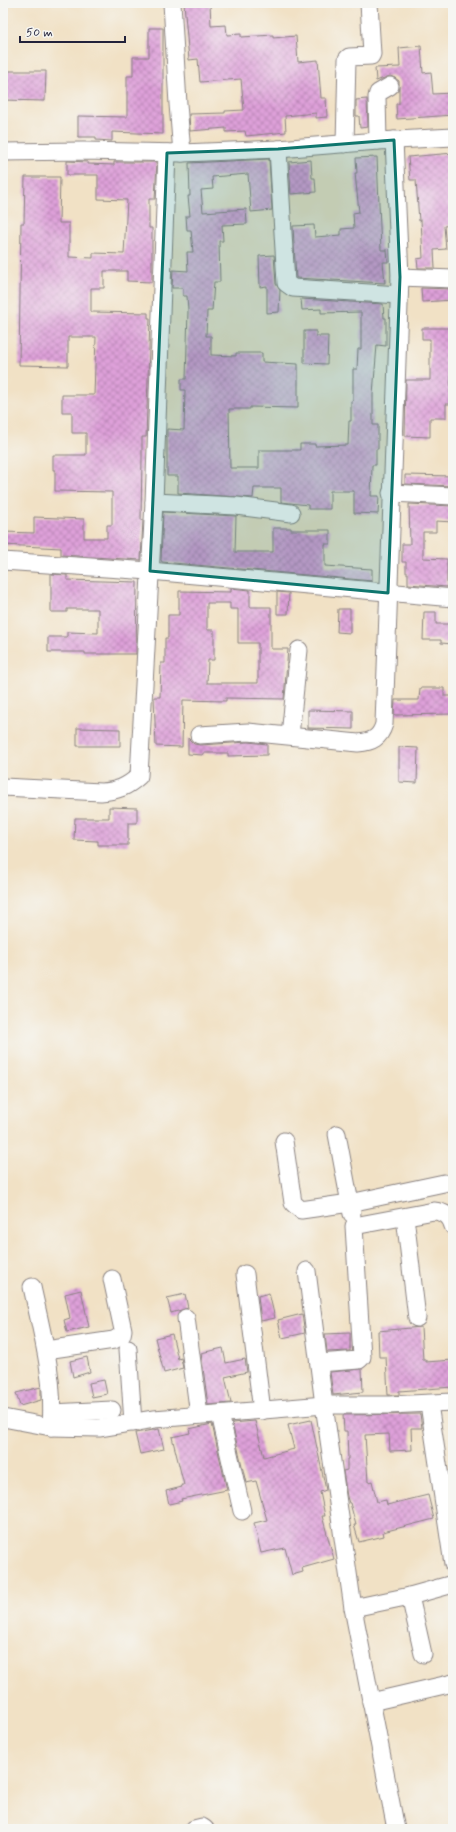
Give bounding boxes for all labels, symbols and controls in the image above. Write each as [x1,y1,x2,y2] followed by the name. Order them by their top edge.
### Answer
[20,18,125,44] scale bar
[26,25,53,41] text: 50 m

